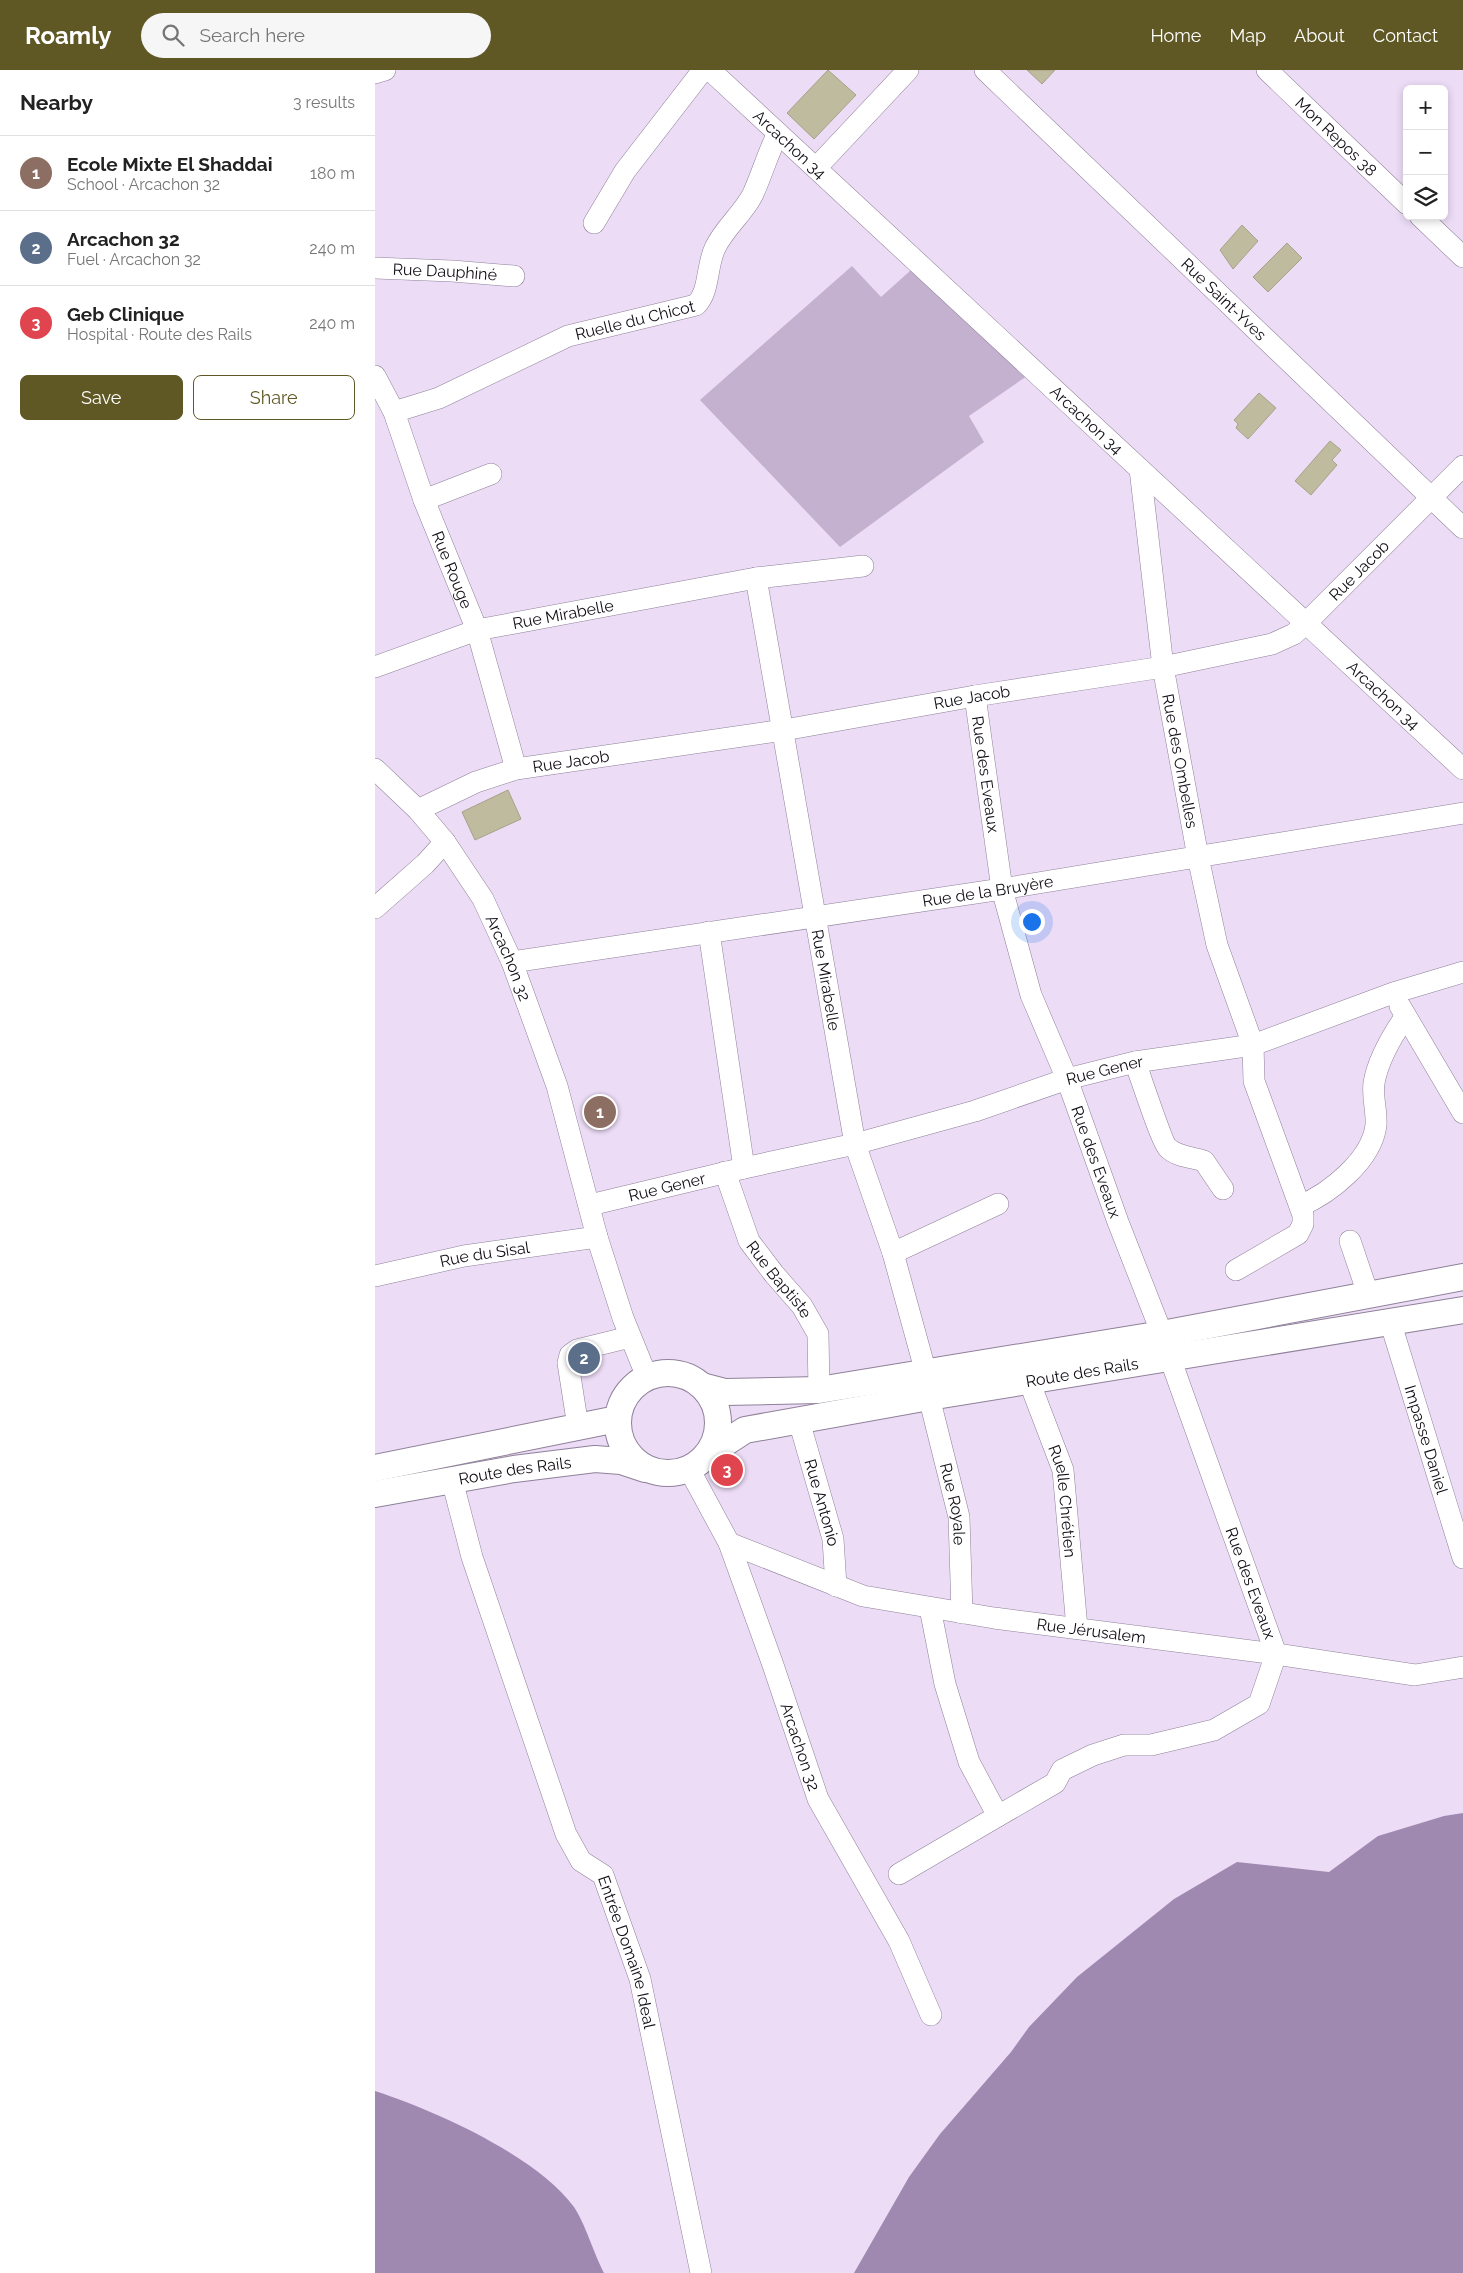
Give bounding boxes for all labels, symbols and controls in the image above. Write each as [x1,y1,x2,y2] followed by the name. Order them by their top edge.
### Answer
[141,13,491,58] search box
[25,21,111,50] text: Roamly
[159,21,187,49] icon: search
[199,24,305,46] text: Search here
[1150,25,1201,46] text: Home
[1229,25,1266,46] text: Map
[1294,25,1345,46] text: About
[1373,25,1438,46] text: Contact
[1403,85,1448,220] map controls
[1403,85,1448,130] button: +
[20,90,93,115] text: Nearby
[293,93,355,112] text: 3 results
[1291,93,1381,180] street label: Mon Repos 38
[749,106,830,183] street label: Arcachon 34
[1403,130,1448,175] button: −
[67,153,273,175] text: Ecole Mixte El Shaddai
[32,164,40,183] text: 1
[310,164,355,183] text: 180 m
[67,175,220,194] text: School · Arcachon 32
[1403,175,1448,220] button: layers
[67,228,180,250] text: Arcachon 32
[31,239,41,258] text: 2
[309,239,355,258] text: 240 m
[67,250,201,269] text: Fuel · Arcachon 32
[1177,254,1270,345] street label: Rue Saint-Yves
[392,260,498,285] street label: Rue Dauphiné
[573,297,697,344] street label: Ruelle du Chicot
[67,303,184,325] text: Geb Clinique
[32,314,40,333] text: 3
[309,314,355,333] text: 240 m
[67,325,252,344] text: Hospital · Route des Rails
[20,375,183,420] button: Save
[193,375,355,420] button: Share
[1046,382,1127,459] street label: Arcachon 34
[428,528,476,611] street label: Rue Rouge
[1325,536,1393,605] street label: Rue Jacob
[511,596,615,633] street label: Rue Mirabelle
[1343,657,1424,734] street label: Arcachon 34
[932,682,1012,713] street label: Rue Jacob
[1158,692,1202,830] street label: Rue des Ombelles
[968,715,1003,834] street label: Rue des Eveaux
[531,747,611,776] street label: Rue Jacob
[921,872,1055,911] street label: Rue de la Bruyère
[1019,909,1045,935] your location
[482,912,534,1004] street label: Arcachon 32
[808,928,844,1032] street label: Rue Mirabelle
[1064,1052,1144,1089] street label: Rue Gener
[584,1093,616,1131] pin: 1
[1067,1103,1125,1221] street label: Rue des Eveaux
[627,1169,708,1205] street label: Rue Gener
[742,1237,816,1321] street label: Rue Baptiste
[438,1238,532,1271] street label: Rue du Sisal
[568,1339,600,1377] pin: 2
[1024,1354,1140,1391] street label: Route des Rails
[1400,1383,1452,1497] street label: Impasse Daniel
[1044,1442,1080,1558] street label: Ruelle Chrétien
[711,1451,743,1489] pin: 3
[457,1453,573,1489] street label: Route des Rails
[800,1457,842,1547] street label: Rue Antonio
[936,1461,969,1545] street label: Rue Royale
[1221,1525,1280,1642] street label: Rue des Eveaux
[1035,1615,1147,1647] street label: Rue Jérusalem
[776,1700,824,1793] street label: Arcachon 32
[594,1873,659,2031] street label: Entrée Domaine Ideal

